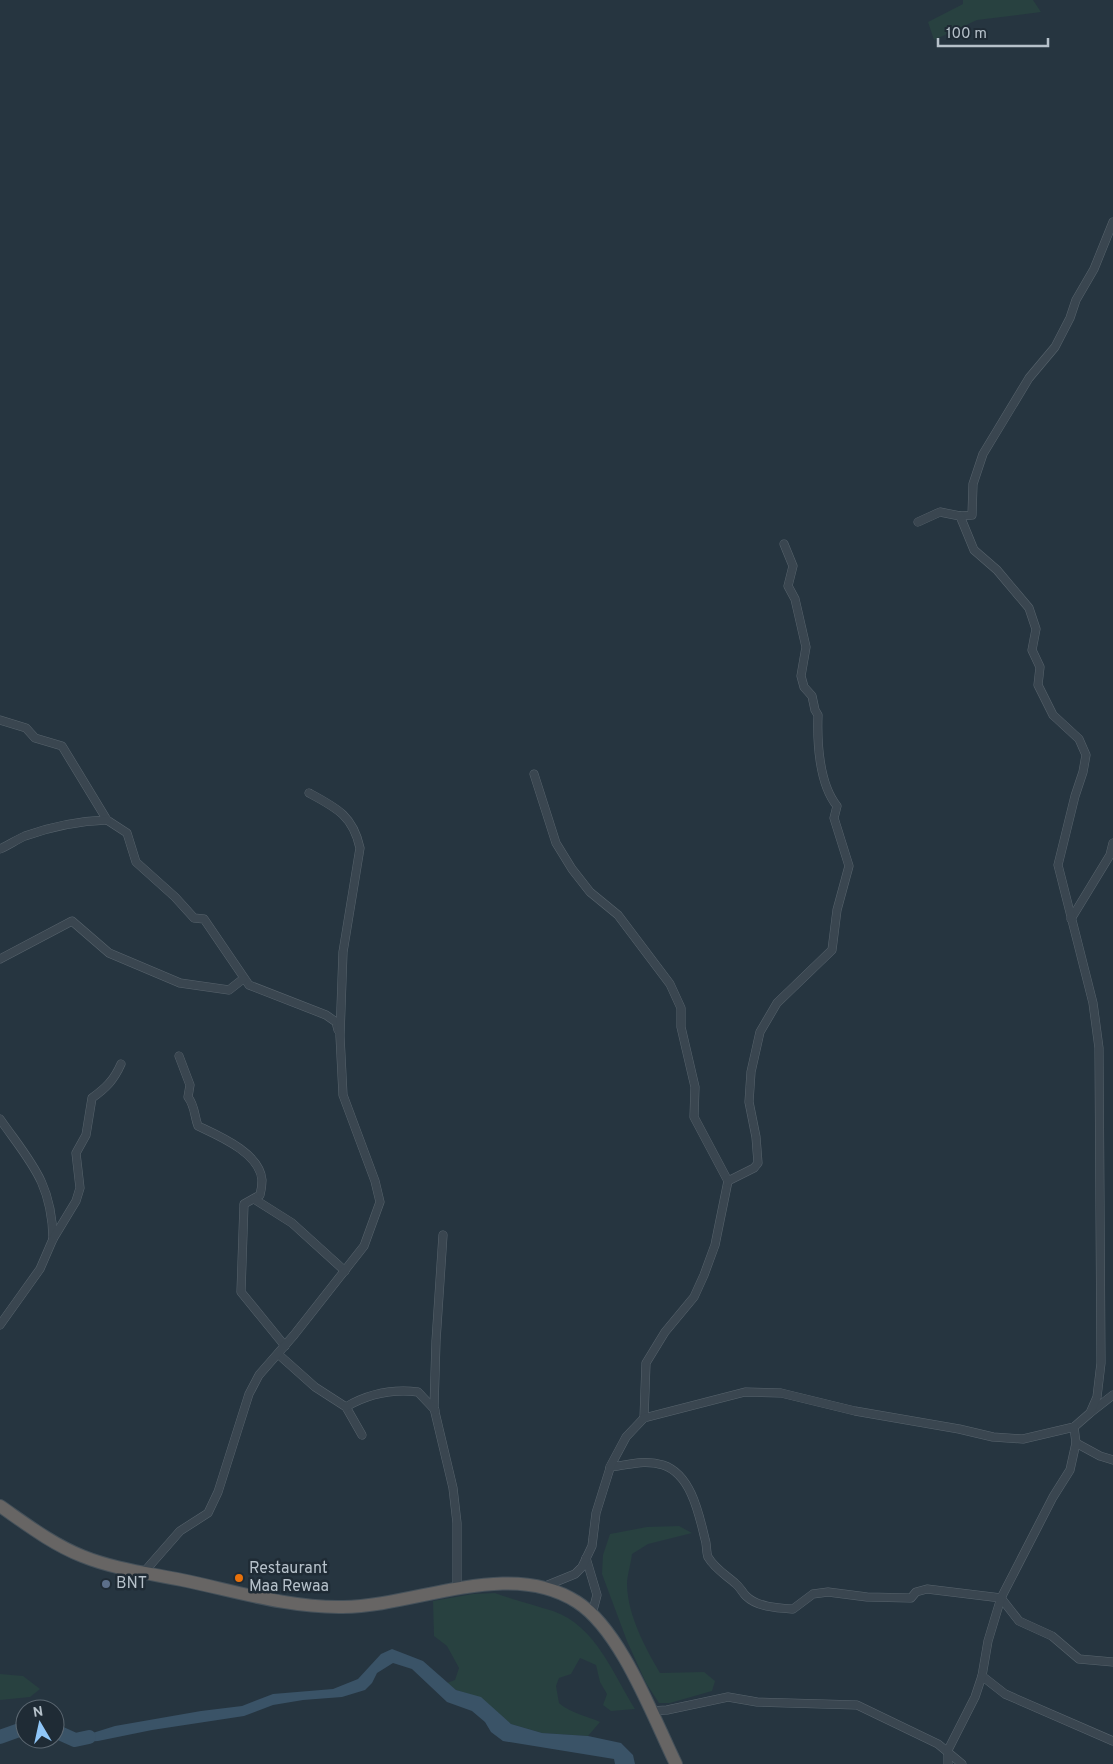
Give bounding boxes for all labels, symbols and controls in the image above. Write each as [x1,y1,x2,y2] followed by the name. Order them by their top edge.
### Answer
[938,15,1048,47] scale bar
[946,25,987,44] text: 100 m
[249,1559,329,1597] place label: Restaurant Maa Rewaa
[233,1572,245,1584] marker: Restaurant Maa Rewaa
[116,1574,147,1594] place label: BNT
[100,1578,112,1590] marker: BNT
[15,1699,65,1749] north arrow
[32,1703,45,1722] text: N

